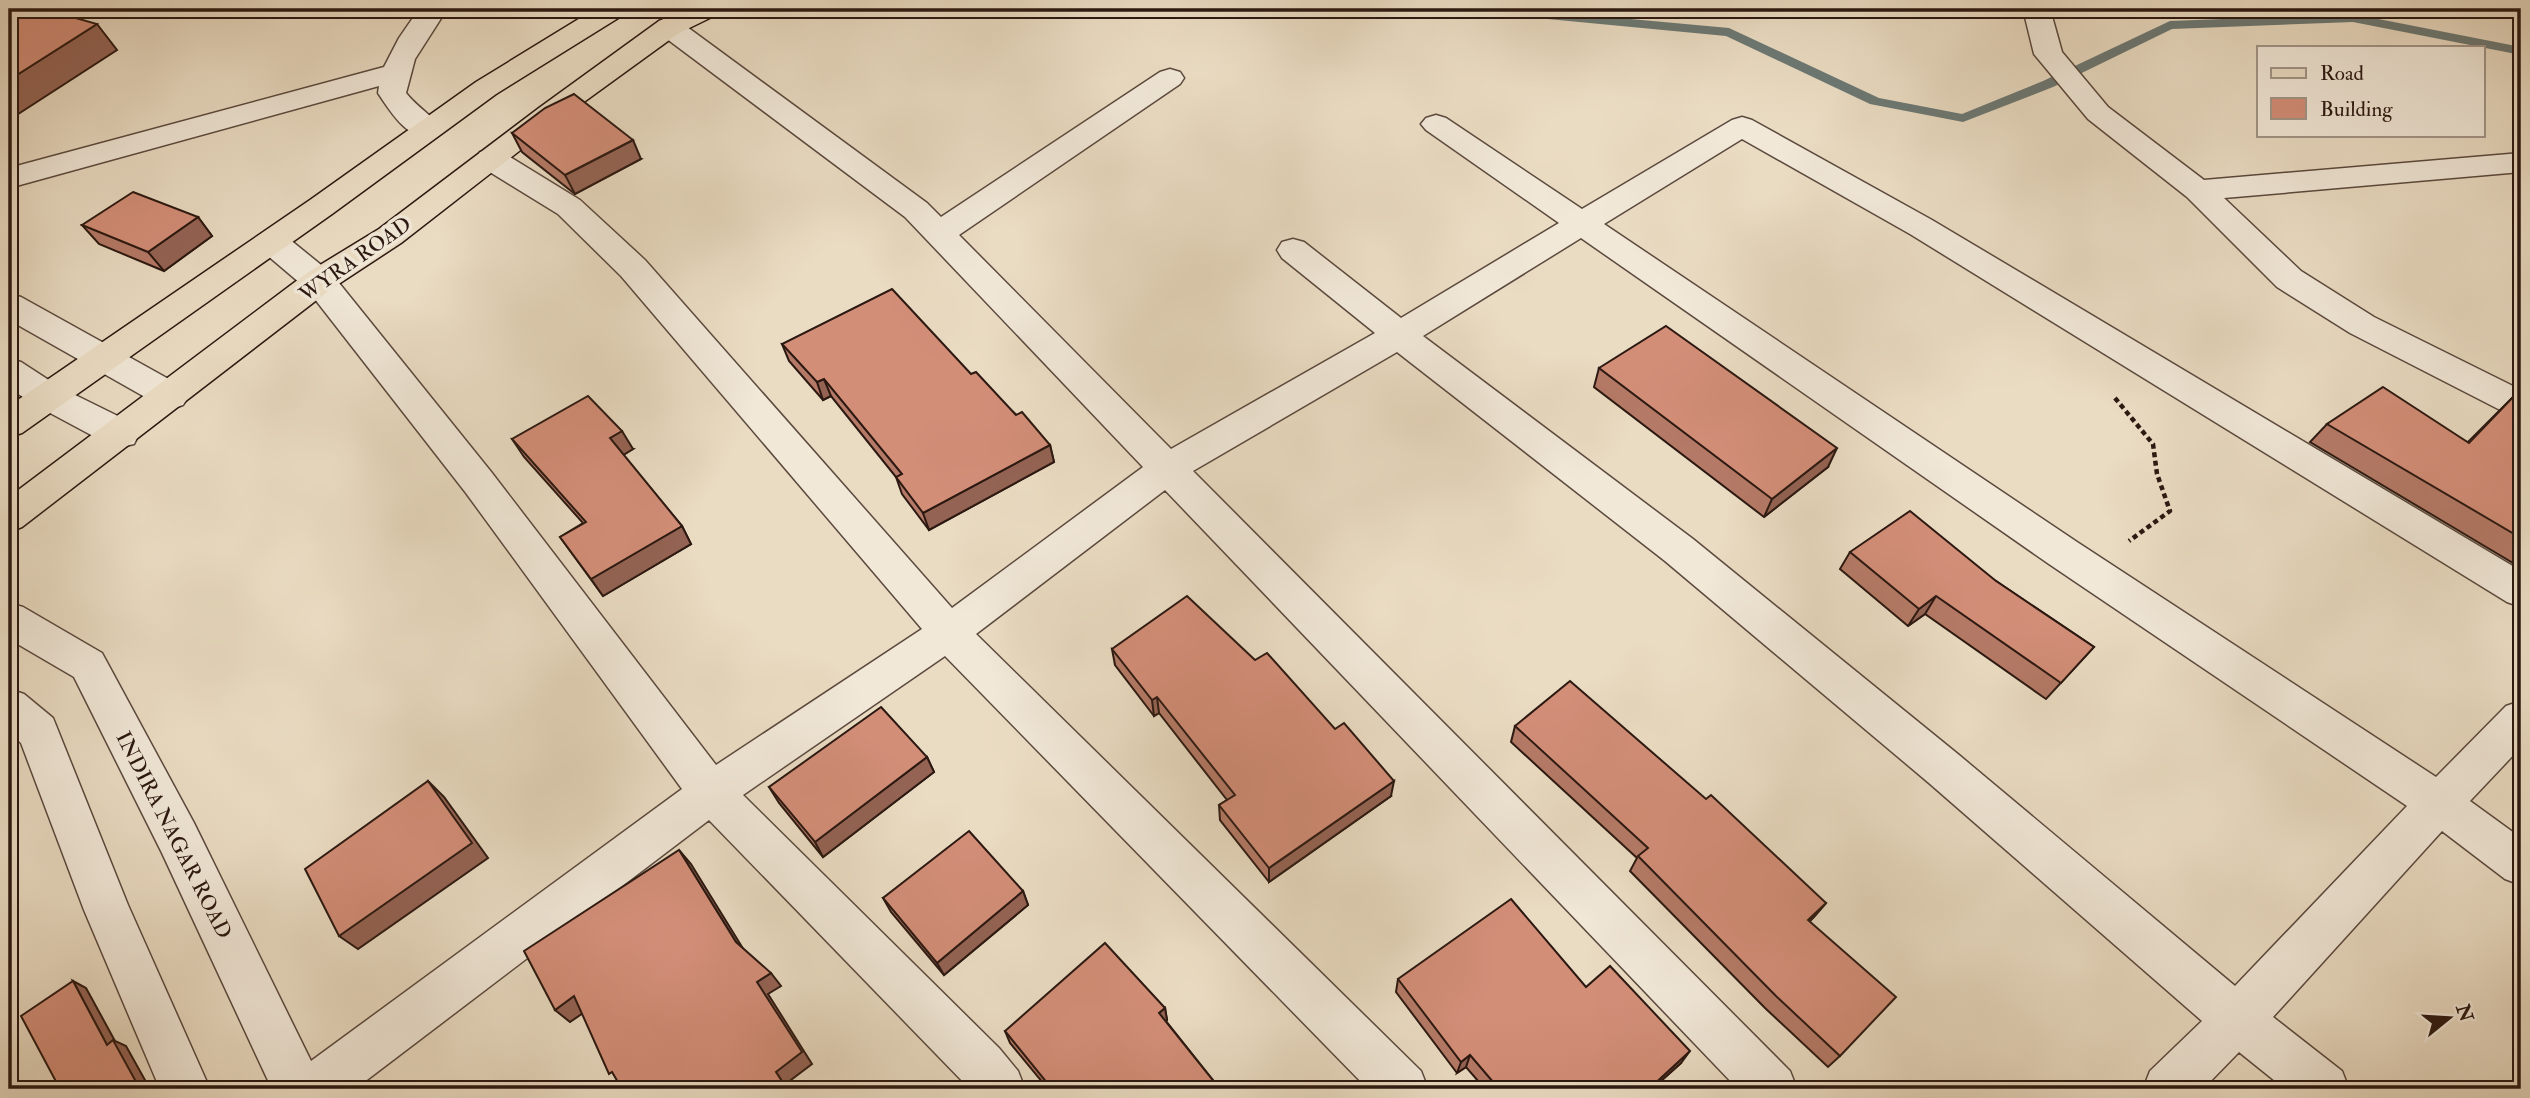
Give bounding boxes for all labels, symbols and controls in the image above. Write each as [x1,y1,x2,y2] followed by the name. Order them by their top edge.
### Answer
[2257,46,2484,136] legend
[2320,60,2365,87] text: Road
[2320,96,2393,123] text: Building
[293,211,417,309] street label: WYRA ROAD
[109,727,238,944] street label: INDIRA NAGAR ROAD
[2414,982,2484,1052] north arrow
[2450,1000,2479,1026] text: N

